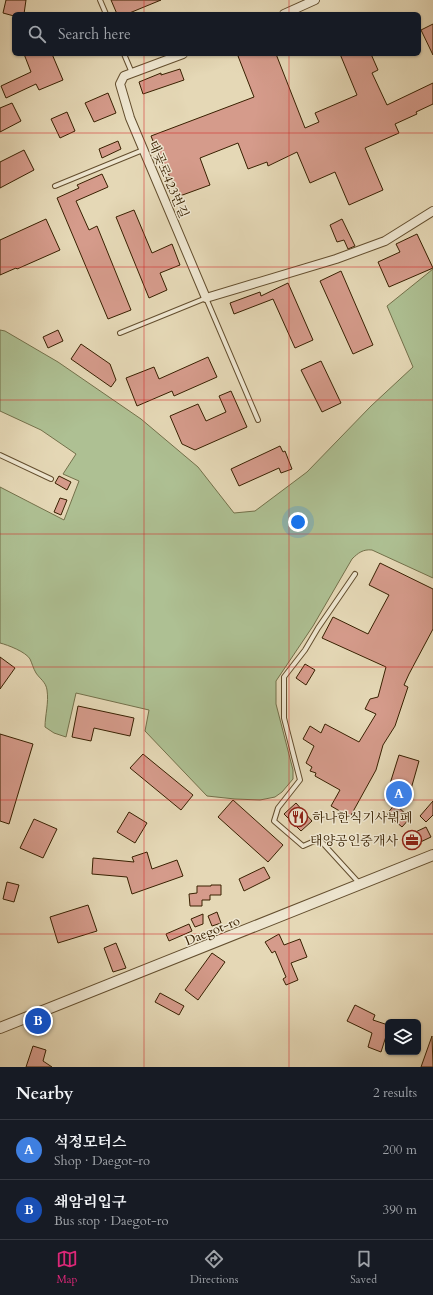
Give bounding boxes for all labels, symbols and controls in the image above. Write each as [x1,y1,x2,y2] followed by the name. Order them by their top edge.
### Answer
[12,12,421,56] search box
[26,23,48,45] icon: search
[58,24,131,44] text: Search here
[144,138,193,221] street label: 대곶로423번길
[288,512,308,532] your location
[386,779,412,809] pin: A
[287,806,309,828] restaurant icon: 하나한식기사뷔페
[312,809,412,827] place label: 하나한식기사뷔페
[401,829,423,851] office icon: 태양공인중개사
[310,832,398,850] place label: 태양공인중개사
[182,912,243,950] street label: Daegot-ro
[25,1006,51,1036] pin: B
[385,1019,421,1055] map controls
[385,1019,421,1055] button: layers
[16,1082,73,1105] text: Nearby
[373,1084,417,1102] text: 2 results
[54,1132,126,1152] text: 석정모터스
[24,1141,34,1159] text: A
[383,1141,417,1159] text: 200 m
[54,1152,150,1170] text: Shop · Daegot-ro
[54,1192,126,1212] text: 쇄암리입구
[24,1201,34,1219] text: B
[383,1201,417,1219] text: 390 m
[54,1212,169,1230] text: Bus stop · Daegot-ro
[56,1248,78,1287] tab: Map
[190,1248,238,1287] tab: Directions
[350,1248,377,1287] tab: Saved

